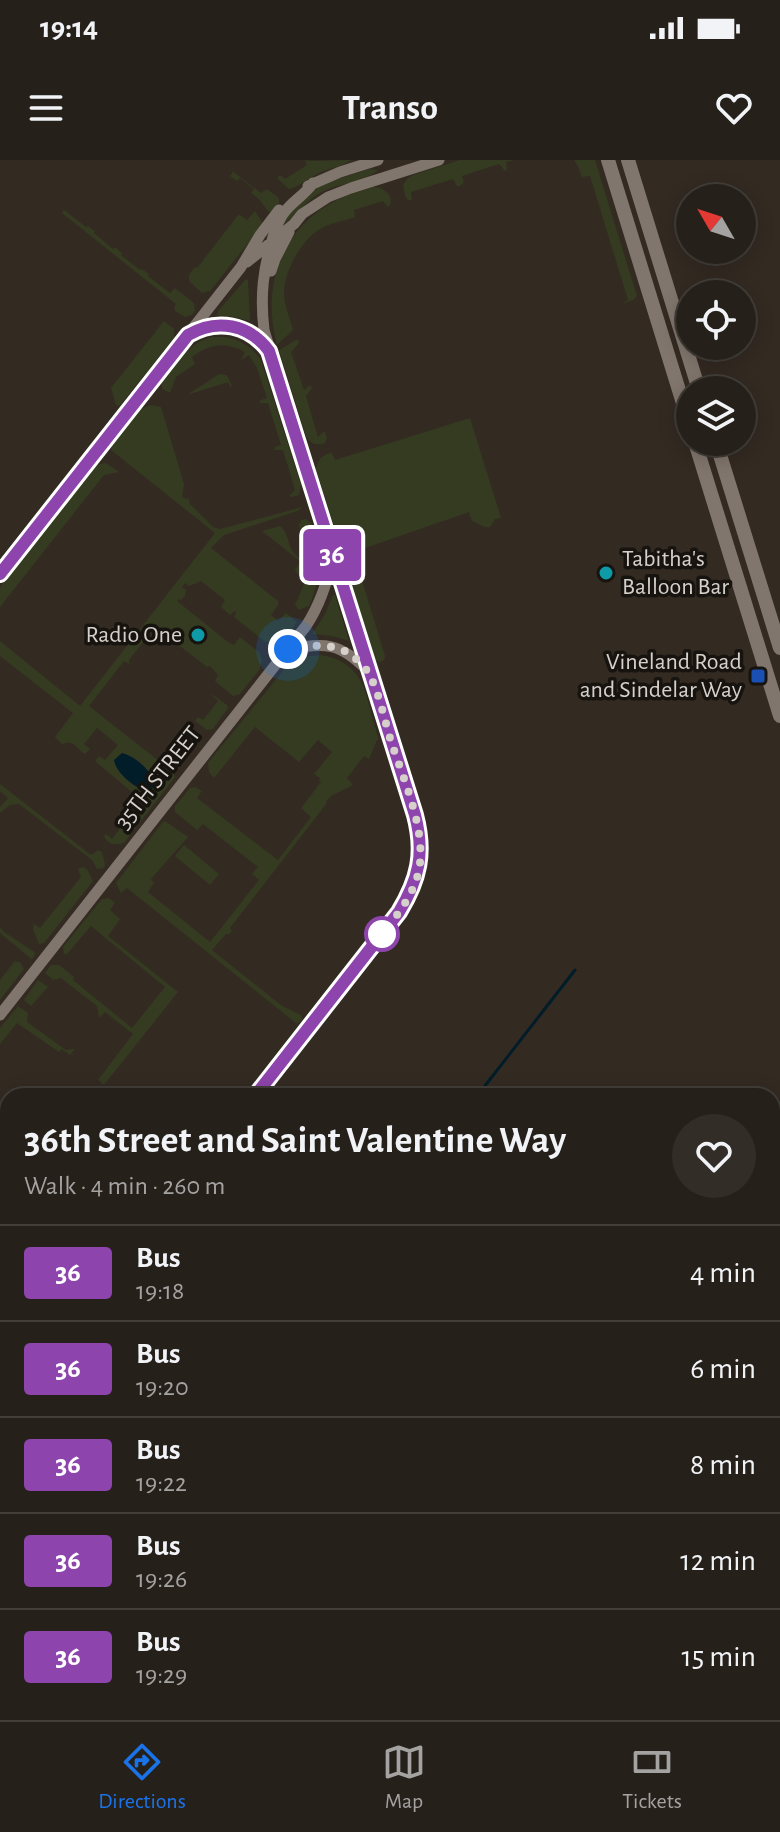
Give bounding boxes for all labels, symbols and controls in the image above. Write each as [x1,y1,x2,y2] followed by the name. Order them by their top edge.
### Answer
[40,13,98,43] text: 19:14
[24,86,68,130] icon: menu
[712,86,756,130] icon: heart
[342,90,438,126] text: Transo
[676,184,756,264] north arrow
[676,184,756,456] map controls
[676,280,756,360] button: locate
[676,376,756,456] button: layers
[296,529,368,581] line badge: 36
[319,541,345,569] text: 36
[622,547,729,599] place label: Tabitha's Balloon Bar
[597,564,615,582] marker: Tabitha's Balloon Bar
[85,623,182,647] place label: Radio One
[189,626,207,644] marker: Radio One
[268,629,308,669] your location
[580,650,742,702] place label: Vineland Road and Sindelar Way
[749,667,767,685] marker: Vineland Road and Sindelar Way
[111,722,205,834] street label: 35TH STREET
[365,917,399,951] unlabelled marker
[672,1114,756,1198] button: heart
[24,1122,566,1160] text: 36th Street and Saint Valentine Way
[24,1173,225,1199] text: Walk · 4 min · 260 m
[136,1243,181,1273] text: Bus
[690,1258,756,1288] text: 4 min
[55,1259,81,1287] text: 36
[136,1278,184,1304] text: 19:18
[136,1339,181,1369] text: Bus
[690,1354,756,1384] text: 6 min
[55,1355,81,1383] text: 36
[136,1374,189,1400] text: 19:20
[136,1435,181,1465] text: Bus
[690,1450,756,1480] text: 8 min
[55,1451,81,1479] text: 36
[136,1470,187,1496] text: 19:22
[136,1531,181,1561] text: Bus
[680,1546,756,1576] text: 12 min
[55,1547,81,1575] text: 36
[136,1566,187,1592] text: 19:26
[136,1627,181,1657] text: Bus
[681,1642,756,1672] text: 15 min
[55,1643,81,1671] text: 36
[136,1662,187,1688] text: 19:29
[98,1740,186,1814] tab: Directions
[382,1740,426,1814] tab: Map
[622,1740,682,1814] tab: Tickets

